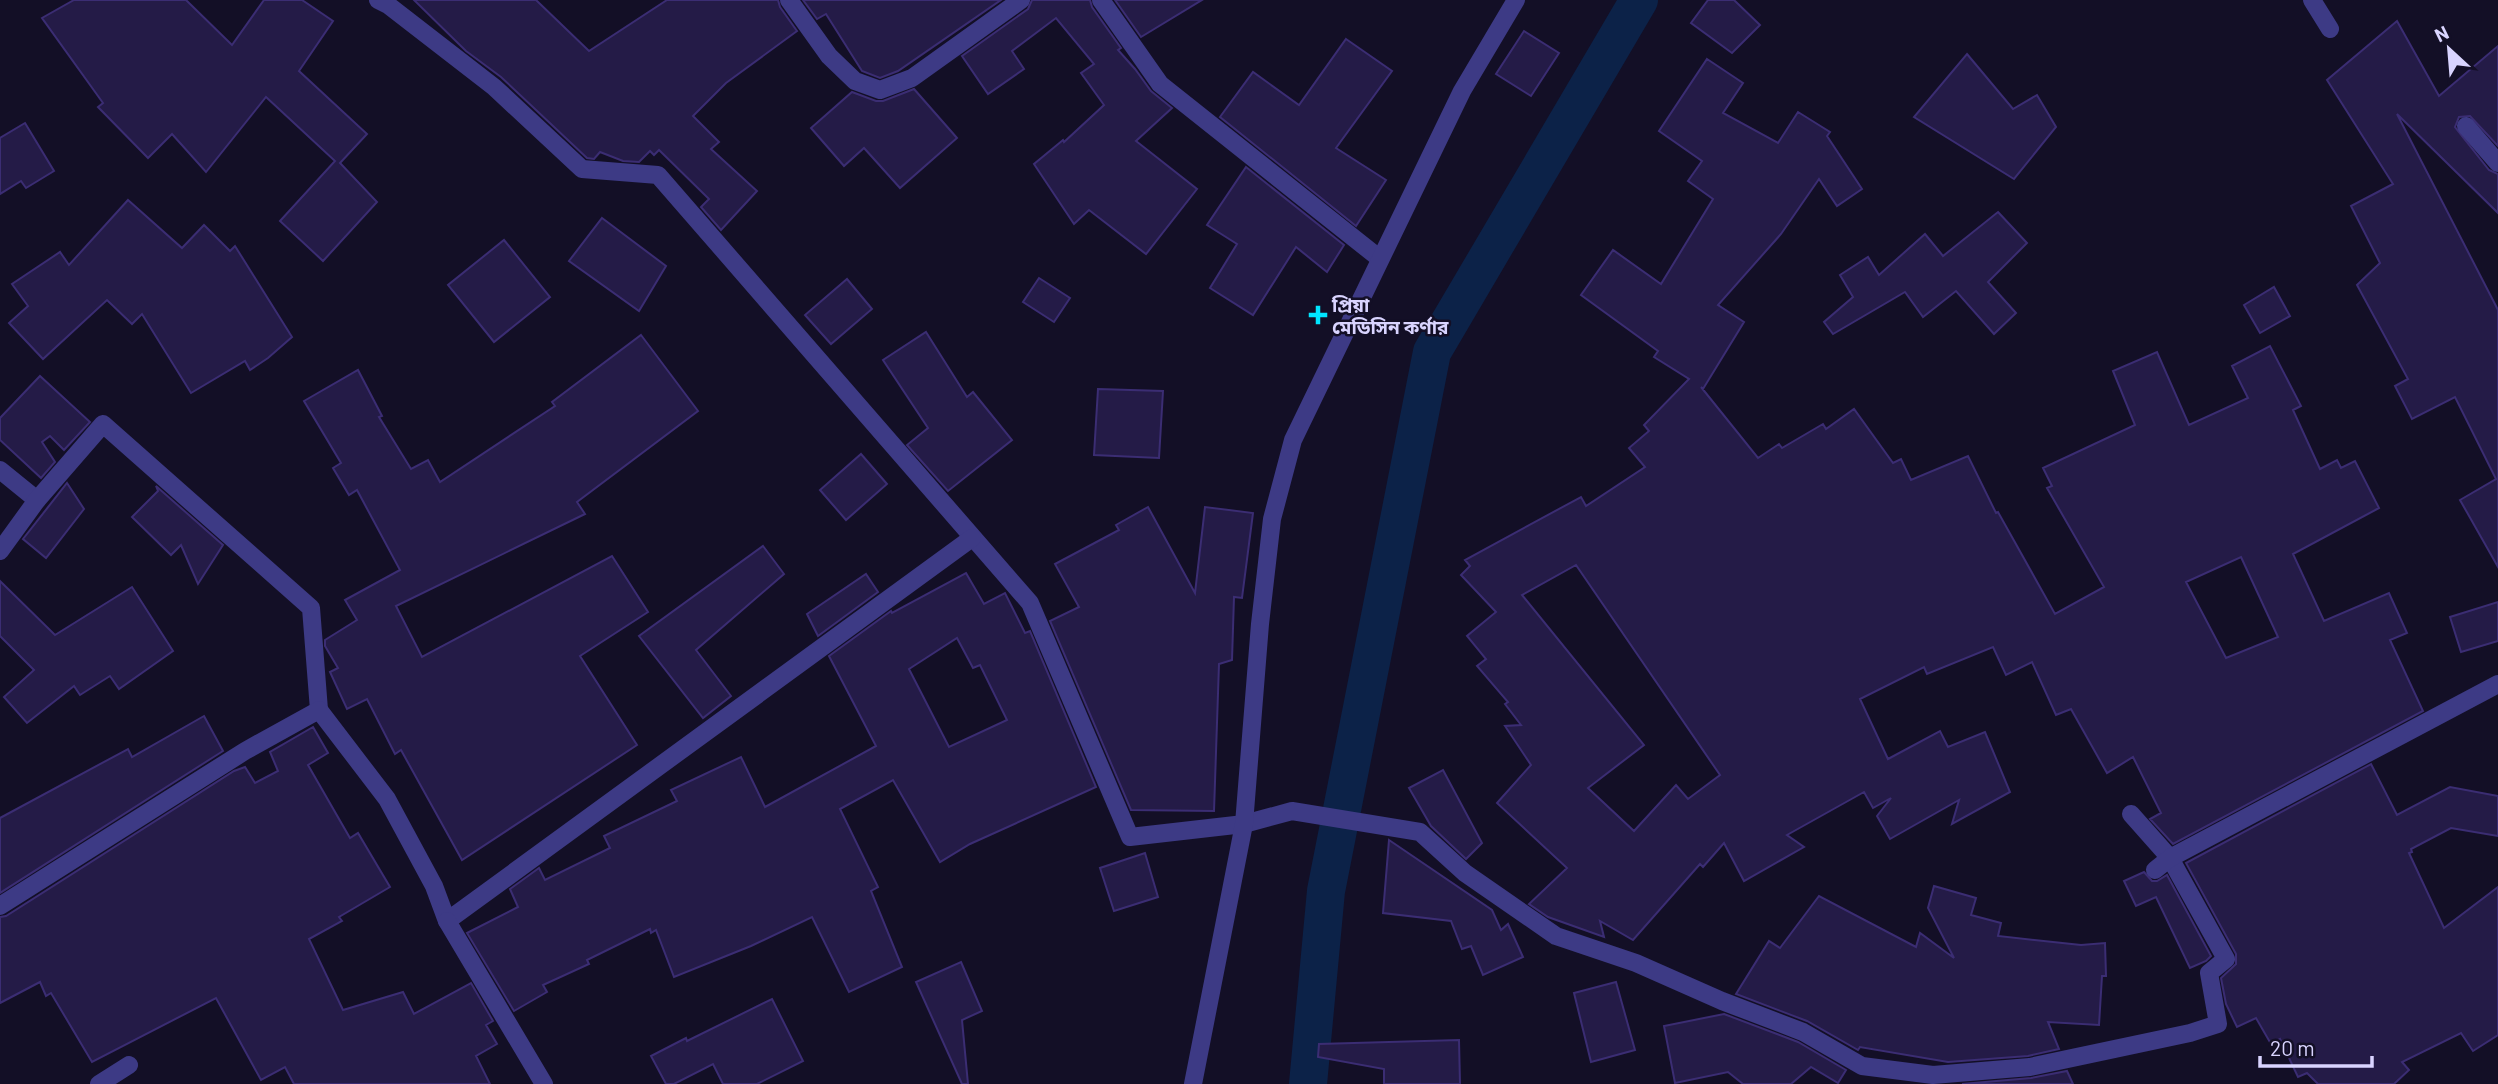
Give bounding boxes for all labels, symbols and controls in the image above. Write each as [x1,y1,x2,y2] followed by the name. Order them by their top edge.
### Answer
[2414,14,2484,84] north arrow
[2431,20,2452,46] text: N
[1331,293,1449,338] place label: প্রিয়া মেডিসিন কর্ণার
[1310,307,1326,323] marker: প্রিয়া মেডিসিন কর্ণার
[2260,1024,2372,1068] scale bar
[2270,1035,2315,1060] text: 20 m

